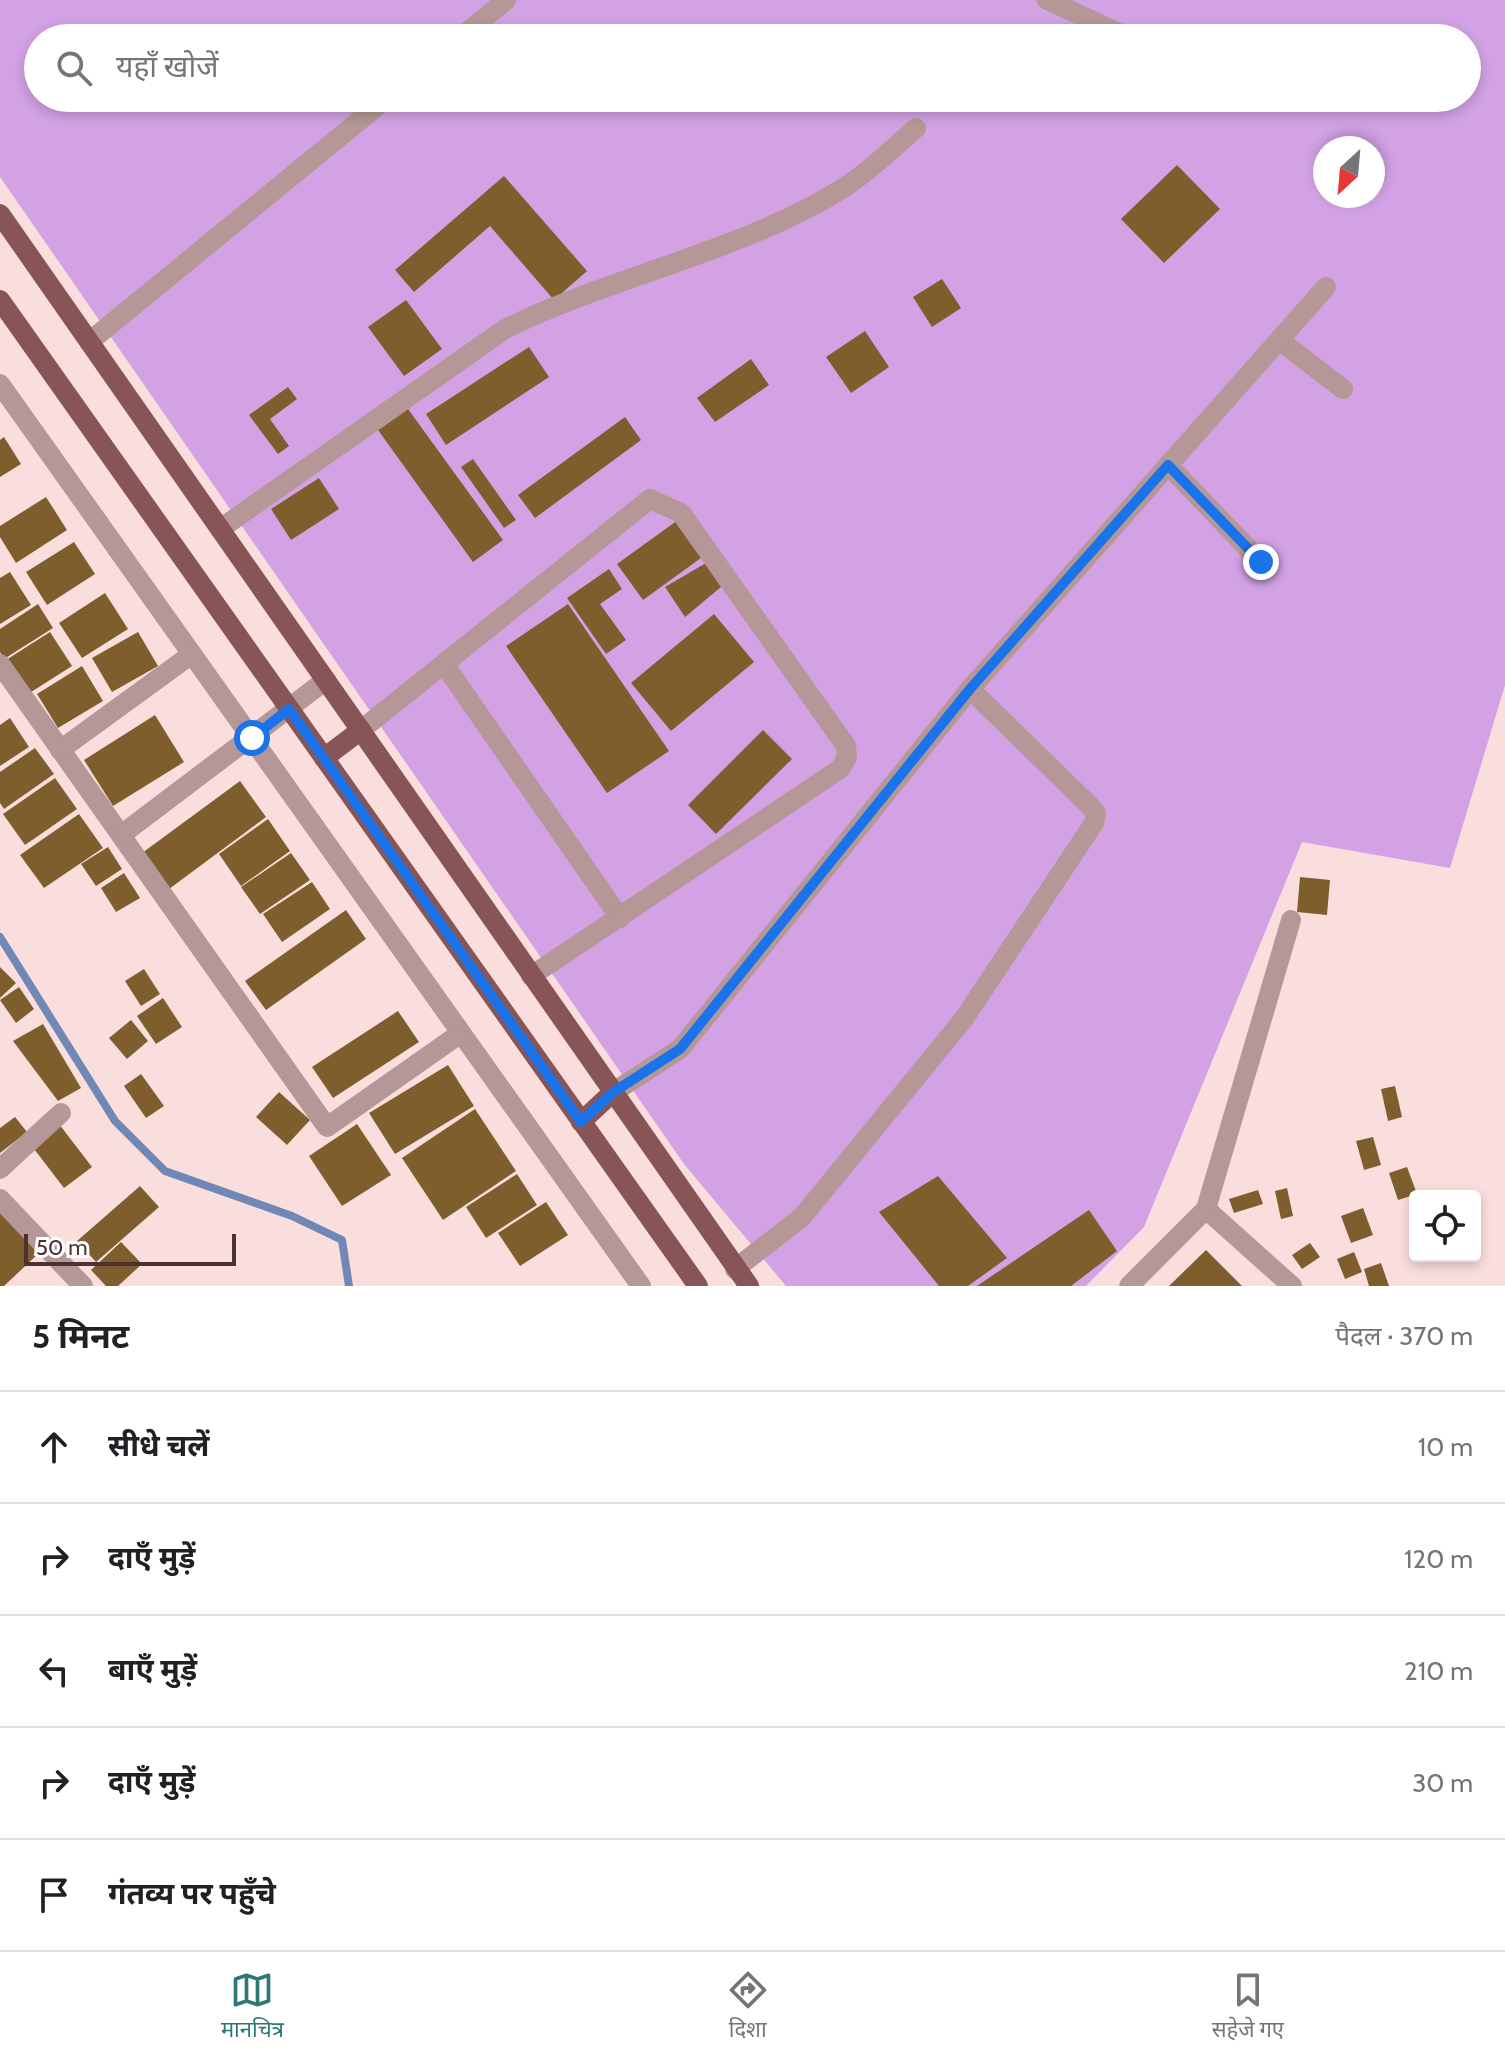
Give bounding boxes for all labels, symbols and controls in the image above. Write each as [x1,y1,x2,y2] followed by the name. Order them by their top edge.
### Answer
[24,24,1481,112] search box
[52,46,96,90] icon: search
[116,48,218,85] text: यहाँ खोजें
[1313,136,1385,208] north arrow
[1243,544,1279,580] route end
[234,720,270,756] route start
[1409,1190,1481,1262] map controls
[1409,1190,1481,1262] button: locate
[24,1230,236,1266] scale bar
[36,1234,88,1261] text: 50 m
[32,1315,129,1357] text: 5 मिनट
[1335,1320,1473,1352] text: पैदल · 370 m
[32,1425,76,1469] icon: ahead
[108,1427,209,1464] text: सीधे चलें
[1418,1431,1473,1463] text: 10 m
[32,1537,76,1581] icon: right
[108,1539,195,1576] text: दाएँ मुड़ें
[1404,1543,1473,1575] text: 120 m
[32,1649,76,1693] icon: left
[108,1651,197,1688] text: बाएँ मुड़ें
[1404,1655,1473,1687] text: 210 m
[32,1761,76,1805] icon: right
[108,1763,195,1800] text: दाएँ मुड़ें
[1412,1767,1473,1799] text: 30 m
[32,1873,76,1917] icon: arrive
[108,1875,276,1912] text: गंतव्य पर पहुँचे
[221,1968,284,2046] tab: मानचित्र
[726,1968,770,2046] tab: दिशा
[1212,1968,1284,2046] tab: सहेजे गए

